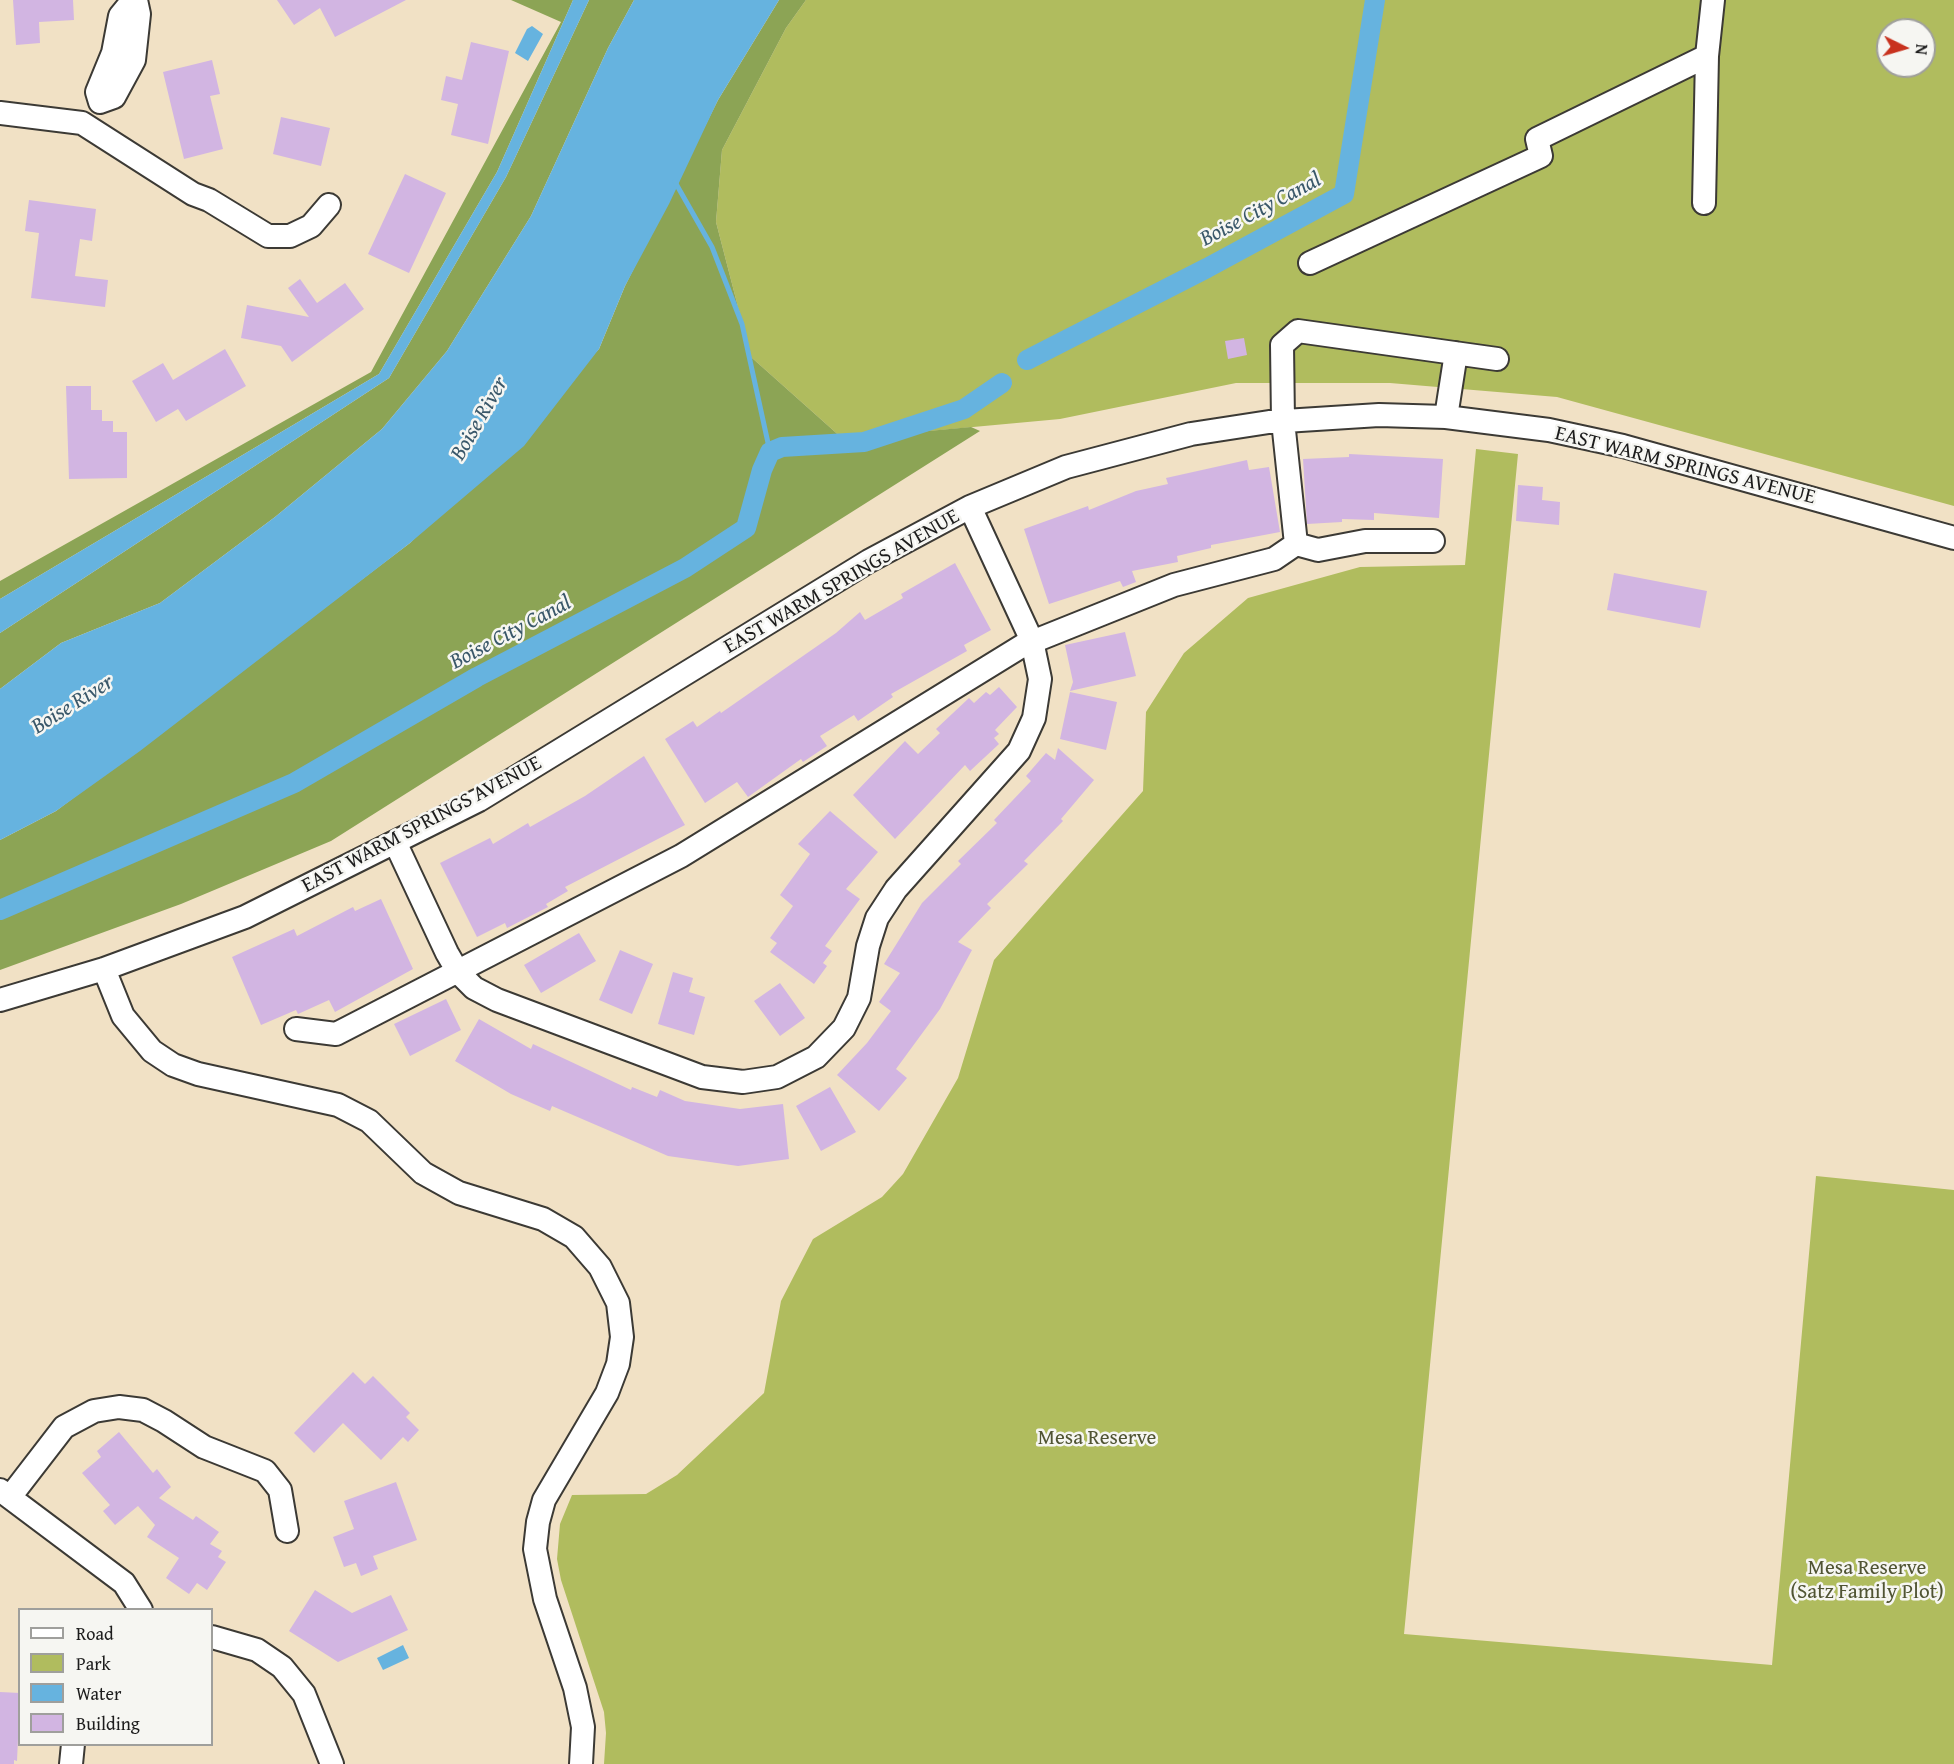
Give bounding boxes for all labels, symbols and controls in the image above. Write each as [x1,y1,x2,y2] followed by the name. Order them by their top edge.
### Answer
[1876,18,1936,78] north arrow
[1910,43,1934,56] text: N
[1196,167,1326,253] water label: Boise City Canal
[446,373,514,465] water label: Boise River
[1552,421,1818,511] street label: EAST WARM SPRINGS AVENUE
[720,504,964,660] street label: EAST WARM SPRINGS AVENUE
[446,590,576,676] water label: Boise City Canal
[27,669,119,741] water label: Boise River
[298,751,546,899] street label: EAST WARM SPRINGS AVENUE
[1038,1426,1156,1452] park label: Mesa Reserve
[1790,1556,1944,1606] park label: Mesa Reserve (Satz Family Plot)
[18,1608,213,1746] legend
[76,1620,114,1647] text: Road
[76,1650,111,1677] text: Park
[76,1680,121,1707] text: Water
[76,1710,140,1737] text: Building

